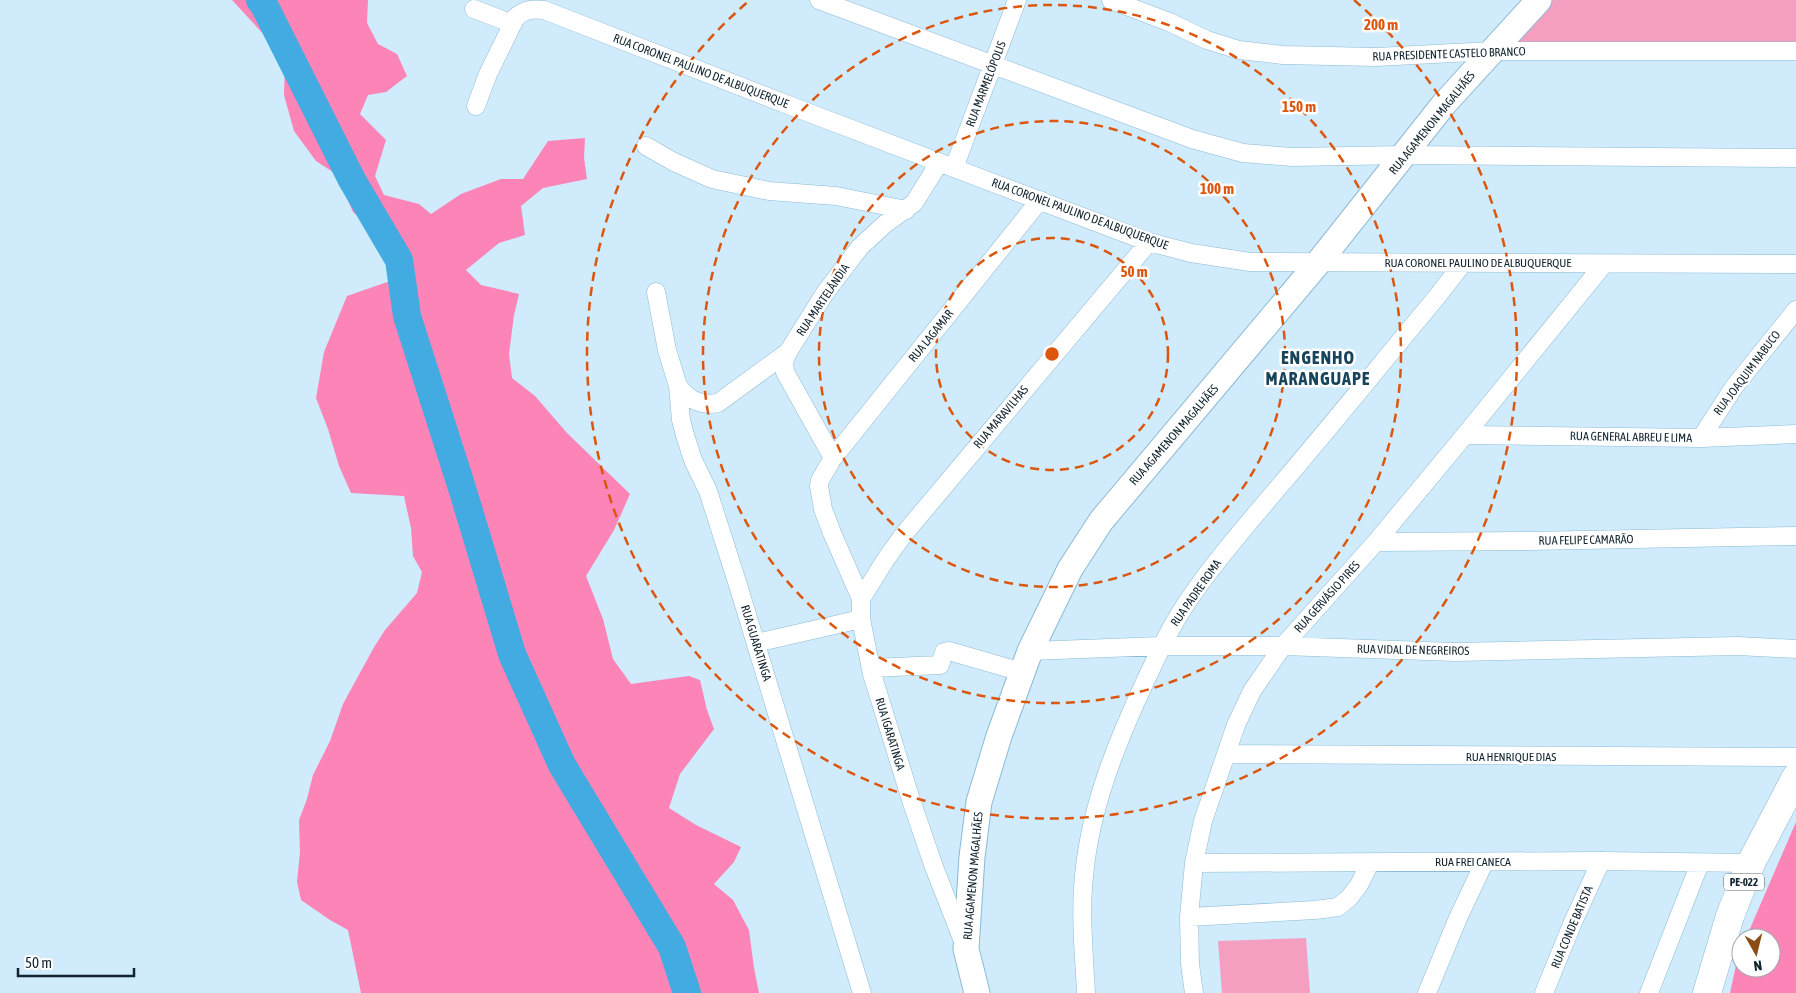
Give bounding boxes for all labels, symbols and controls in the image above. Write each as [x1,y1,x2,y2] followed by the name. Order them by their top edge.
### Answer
[1364,16,1398,33] text: 200 m
[611,31,791,111] street label: RUA CORONEL PAULINO DE ALBUQUERQUE
[963,39,1009,129] street label: RUA MARMELÓPOLIS
[1372,44,1526,64] street label: RUA PRESIDENTE CASTELO BRANCO
[1386,69,1478,177] street label: RUA AGAMENON MAGALHÃES
[1282,98,1316,115] text: 150 m
[990,175,1170,253] street label: RUA CORONEL PAULINO DE ALBUQUERQUE
[1200,180,1234,197] text: 100 m
[1385,256,1572,270] street label: RUA CORONEL PAULINO DE ALBUQUERQUE
[794,261,852,339] street label: RUA MARTELÂNDIA
[1121,263,1148,280] text: 50 m
[906,307,956,365] street label: RUA LAGAMAR
[1711,328,1783,418] street label: RUA JOAQUIM NABUCO
[1043,345,1061,363] centre of rings
[1266,347,1370,389] district label: ENGENHO MARANGUAPE
[1127,382,1221,488] street label: RUA AGAMENON MAGALHÃES
[971,383,1031,451] street label: RUA MARAVILHAS
[1570,429,1692,445] street label: RUA GENERAL ABREU E LIMA
[1538,532,1634,548] street label: RUA FELIPE CAMARÃO
[1168,557,1224,629] street label: RUA PADRE ROMA
[1291,558,1363,636] street label: RUA GERVÁSIO PIRES
[738,603,774,683] street label: RUA GUARATINGA
[1357,642,1469,658] street label: RUA VIDAL DE NEGREIROS
[872,696,908,772] street label: RUA IGARATINGA
[1466,750,1556,764] street label: RUA HENRIQUE DIAS
[960,811,986,941] street label: RUA AGAMENON MAGALHÃES
[1435,855,1511,869] street label: RUA FREI CANECA
[1724,874,1764,890] road number: PE-022
[1548,883,1596,970] street label: RUA CONDE BATISTA
[1731,928,1781,978] north arrow
[18,946,134,978] scale bar
[25,954,52,971] text: 50 m
[1753,957,1763,974] text: N

